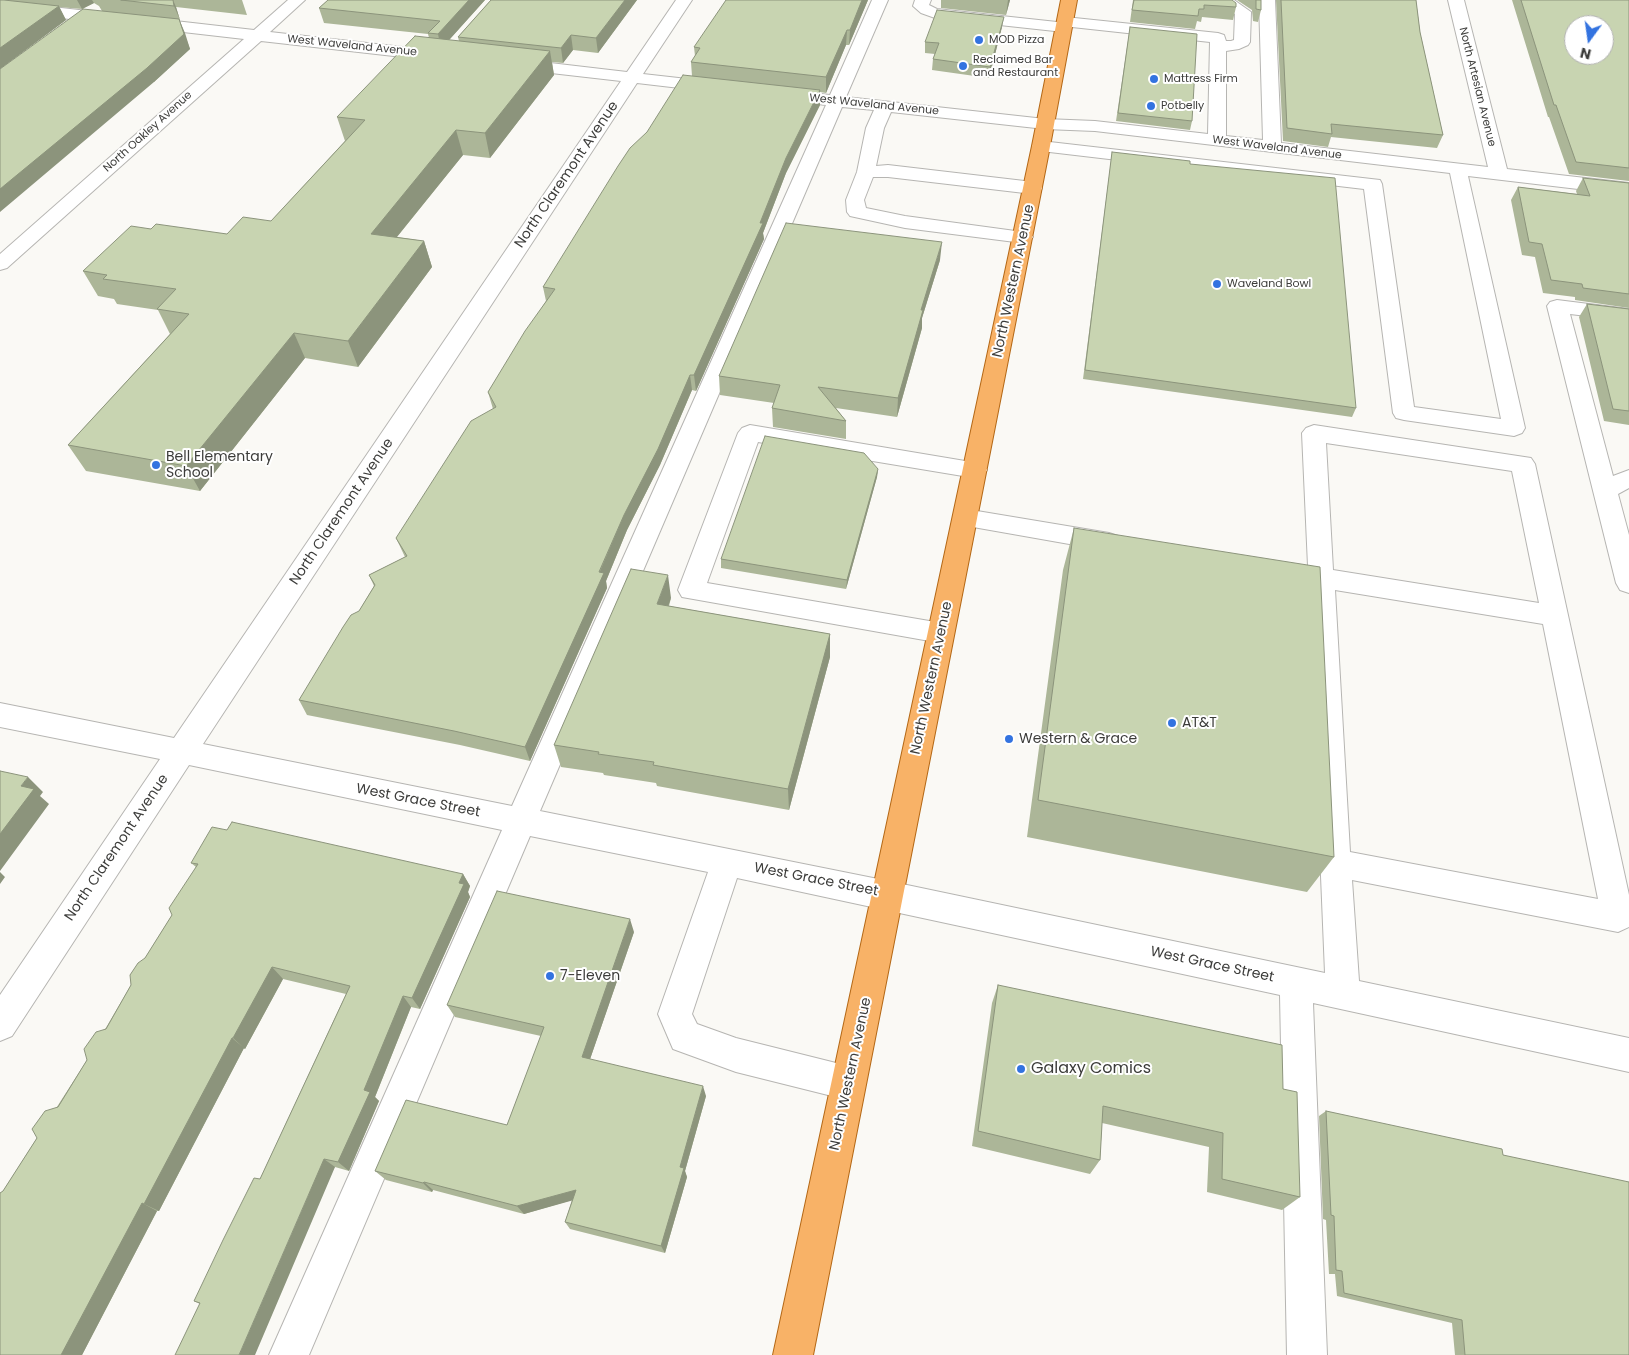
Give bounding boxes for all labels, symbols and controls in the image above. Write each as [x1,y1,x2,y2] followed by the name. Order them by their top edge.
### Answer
[1564,15,1614,65] north arrow
[1456,26,1498,148] street label: North Artesian Avenue
[287,33,417,59] street label: West Waveland Avenue
[989,33,1044,47] place label: MOD Pizza
[973,34,985,46] marker: MOD Pizza
[1578,43,1593,65] text: N
[973,53,1058,79] place label: Reclaimed Bar and Restaurant
[957,60,969,72] marker: Reclaimed Bar and Restaurant
[1164,72,1238,86] place label: Mattress Firm
[1148,73,1160,85] marker: Mattress Firm
[101,89,195,175] street label: North Oakley Avenue
[809,92,939,118] street label: West Waveland Avenue
[512,99,622,251] street label: North Claremont Avenue
[1161,99,1204,113] place label: Potbelly
[1145,100,1157,112] marker: Potbelly
[1212,134,1342,162] street label: West Waveland Avenue
[990,203,1038,359] street label: North Western Avenue
[1227,277,1311,291] place label: Waveland Bowl
[1211,278,1223,290] marker: Waveland Bowl
[287,436,397,588] street label: North Claremont Avenue
[166,449,273,482] place label: Bell Elementary School
[150,459,162,471] marker: Bell Elementary School
[908,600,956,756] street label: North Western Avenue
[1182,715,1217,731] place label: AT&T
[1166,717,1178,729] marker: AT&T
[1019,731,1137,747] place label: Western & Grace
[1003,733,1015,745] marker: Western & Grace
[62,772,172,924] street label: North Claremont Avenue
[355,781,481,821] street label: West Grace Street
[753,860,879,900] street label: West Grace Street
[1149,944,1275,986] street label: West Grace Street
[560,968,620,984] place label: 7-Eleven
[544,970,556,982] marker: 7-Eleven
[827,996,875,1152] street label: North Western Avenue
[1031,1059,1151,1079] place label: Galaxy Comics
[1015,1063,1027,1075] marker: Galaxy Comics

